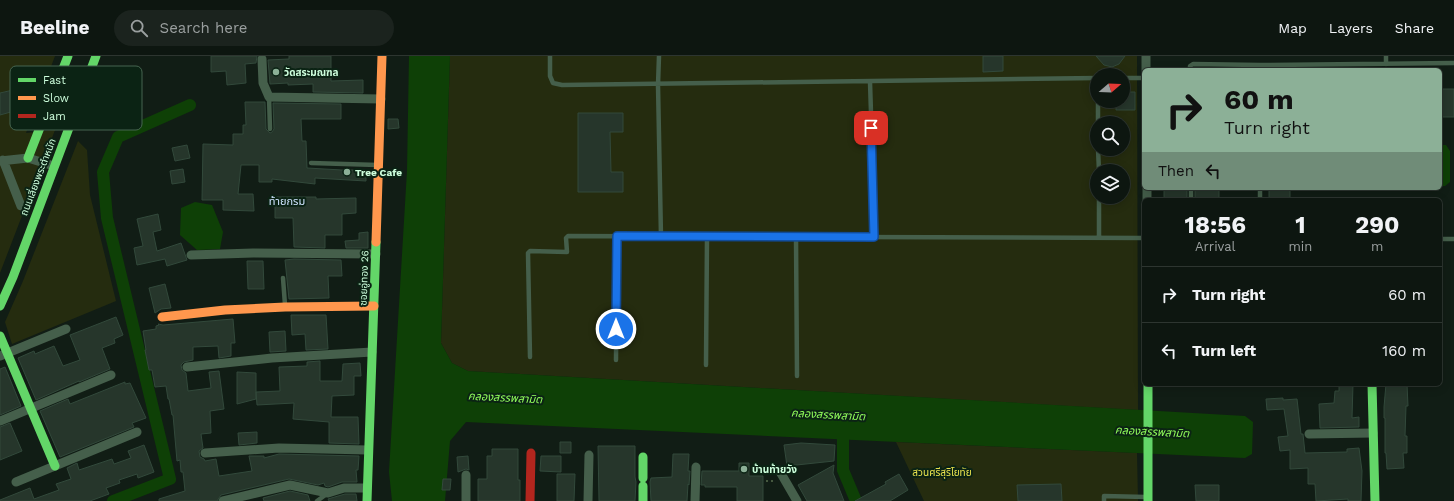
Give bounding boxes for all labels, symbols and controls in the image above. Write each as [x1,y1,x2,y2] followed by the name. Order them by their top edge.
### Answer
[114,10,394,46] search box
[20,16,90,39] text: Beeline
[128,17,150,39] icon: search
[160,19,247,37] text: Search here
[1278,20,1307,36] text: Map
[1329,20,1373,36] text: Layers
[1395,20,1434,36] text: Share
[10,66,142,130] legend
[271,67,281,77] marker: วัดสระมณฑล
[284,67,339,78] place label: วัดสระมณฑล
[1090,68,1130,108] north arrow
[1090,68,1130,204] map controls
[43,74,66,87] text: Fast
[1224,83,1294,116] text: 60 m
[1158,84,1210,136] icon: right
[43,92,69,105] text: Slow
[43,110,66,123] text: Jam
[854,111,888,145] pin
[1090,116,1130,156] button: search
[860,117,882,139] icon: arrive
[1224,117,1310,138] text: Turn right
[16,136,58,217] street label: ถนนเลี่ยงพระตำหนัก
[1202,160,1224,182] icon: left
[1158,162,1194,180] text: Then
[1090,164,1130,204] button: layers
[342,167,352,177] marker: Tree Cafe
[355,167,402,178] place label: Tree Cafe
[269,195,305,208] district label: ท้ายกรม
[1185,211,1246,239] text: 18:56
[1295,211,1306,239] text: 1
[1355,211,1399,239] text: 290
[1195,239,1236,254] text: Arrival
[1288,239,1312,254] text: min
[1371,239,1383,254] text: m
[357,250,371,306] street label: ซอยอู่ทอง 26
[1158,284,1180,306] icon: right
[1192,286,1265,304] text: Turn right
[1388,286,1426,304] text: 60 m
[595,308,637,350] position arrow
[1158,340,1180,362] icon: left
[1192,342,1256,360] text: Turn left
[1382,342,1426,360] text: 160 m
[467,390,544,406] water label: คลองสรรพสามิต
[790,407,867,423] water label: คลองสรรพสามิต
[1114,424,1191,440] water label: คลองสรรพสามิต
[752,463,797,475] place label: บ้านท้ายวัง
[739,464,749,474] marker: บ้านท้ายวัง
[912,467,972,479] park label: สวนศรีสุริโยทัย

